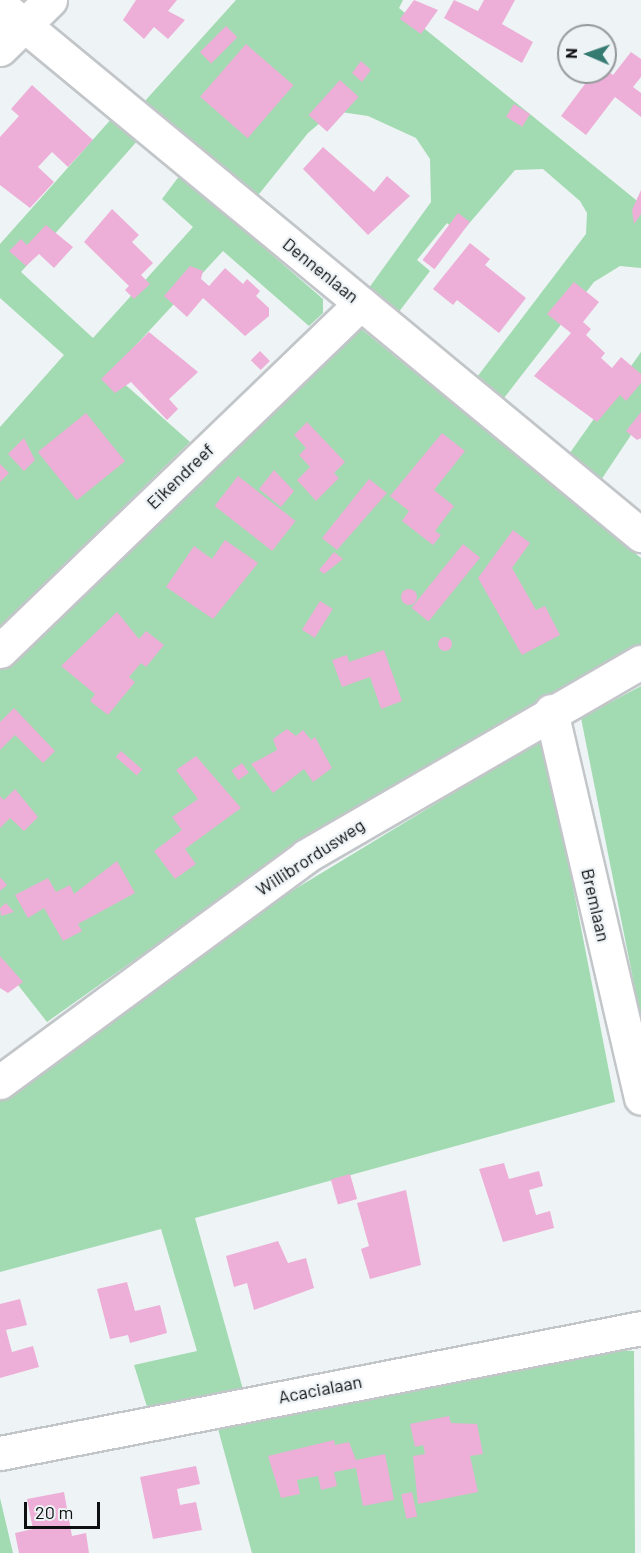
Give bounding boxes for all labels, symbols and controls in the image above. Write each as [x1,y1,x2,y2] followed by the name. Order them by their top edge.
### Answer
[557,24,617,84] north arrow
[561,48,580,59] text: N
[279,233,363,307] street label: Dennenlaan
[142,439,218,513] street label: Eikendreef
[252,814,368,900] street label: Willibrordusweg
[577,866,615,944] street label: Bremlaan
[276,1370,364,1408] street label: Acacialaan
[27,1490,104,1528] scale bar
[35,1501,73,1523] text: 20 m

